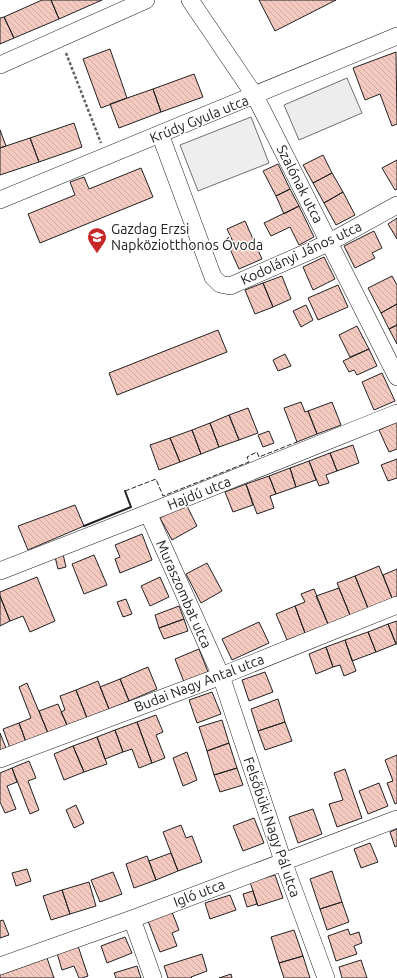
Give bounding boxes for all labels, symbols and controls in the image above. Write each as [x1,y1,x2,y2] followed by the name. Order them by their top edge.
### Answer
[147,92,251,146] street label: Krúdy Gyula utca
[273,142,327,226] street label: Szalónak utca
[238,218,364,288] street label: Kodolányi János utca
[111,221,263,253] place label: Gazdag Erzsi Napköziotthonos Óvoda
[86,226,108,254] school or university icon: Gazdag Erzsi Napköziotthonos Óvoda
[165,473,233,513] street label: Hajdú utca
[153,538,215,650] street label: Muraszombat utca
[132,651,266,715] street label: Budai Nagy Antal utca
[240,755,304,899] street label: Felsőbüki Nagy Pál utca
[171,876,227,910] street label: Igló utca

